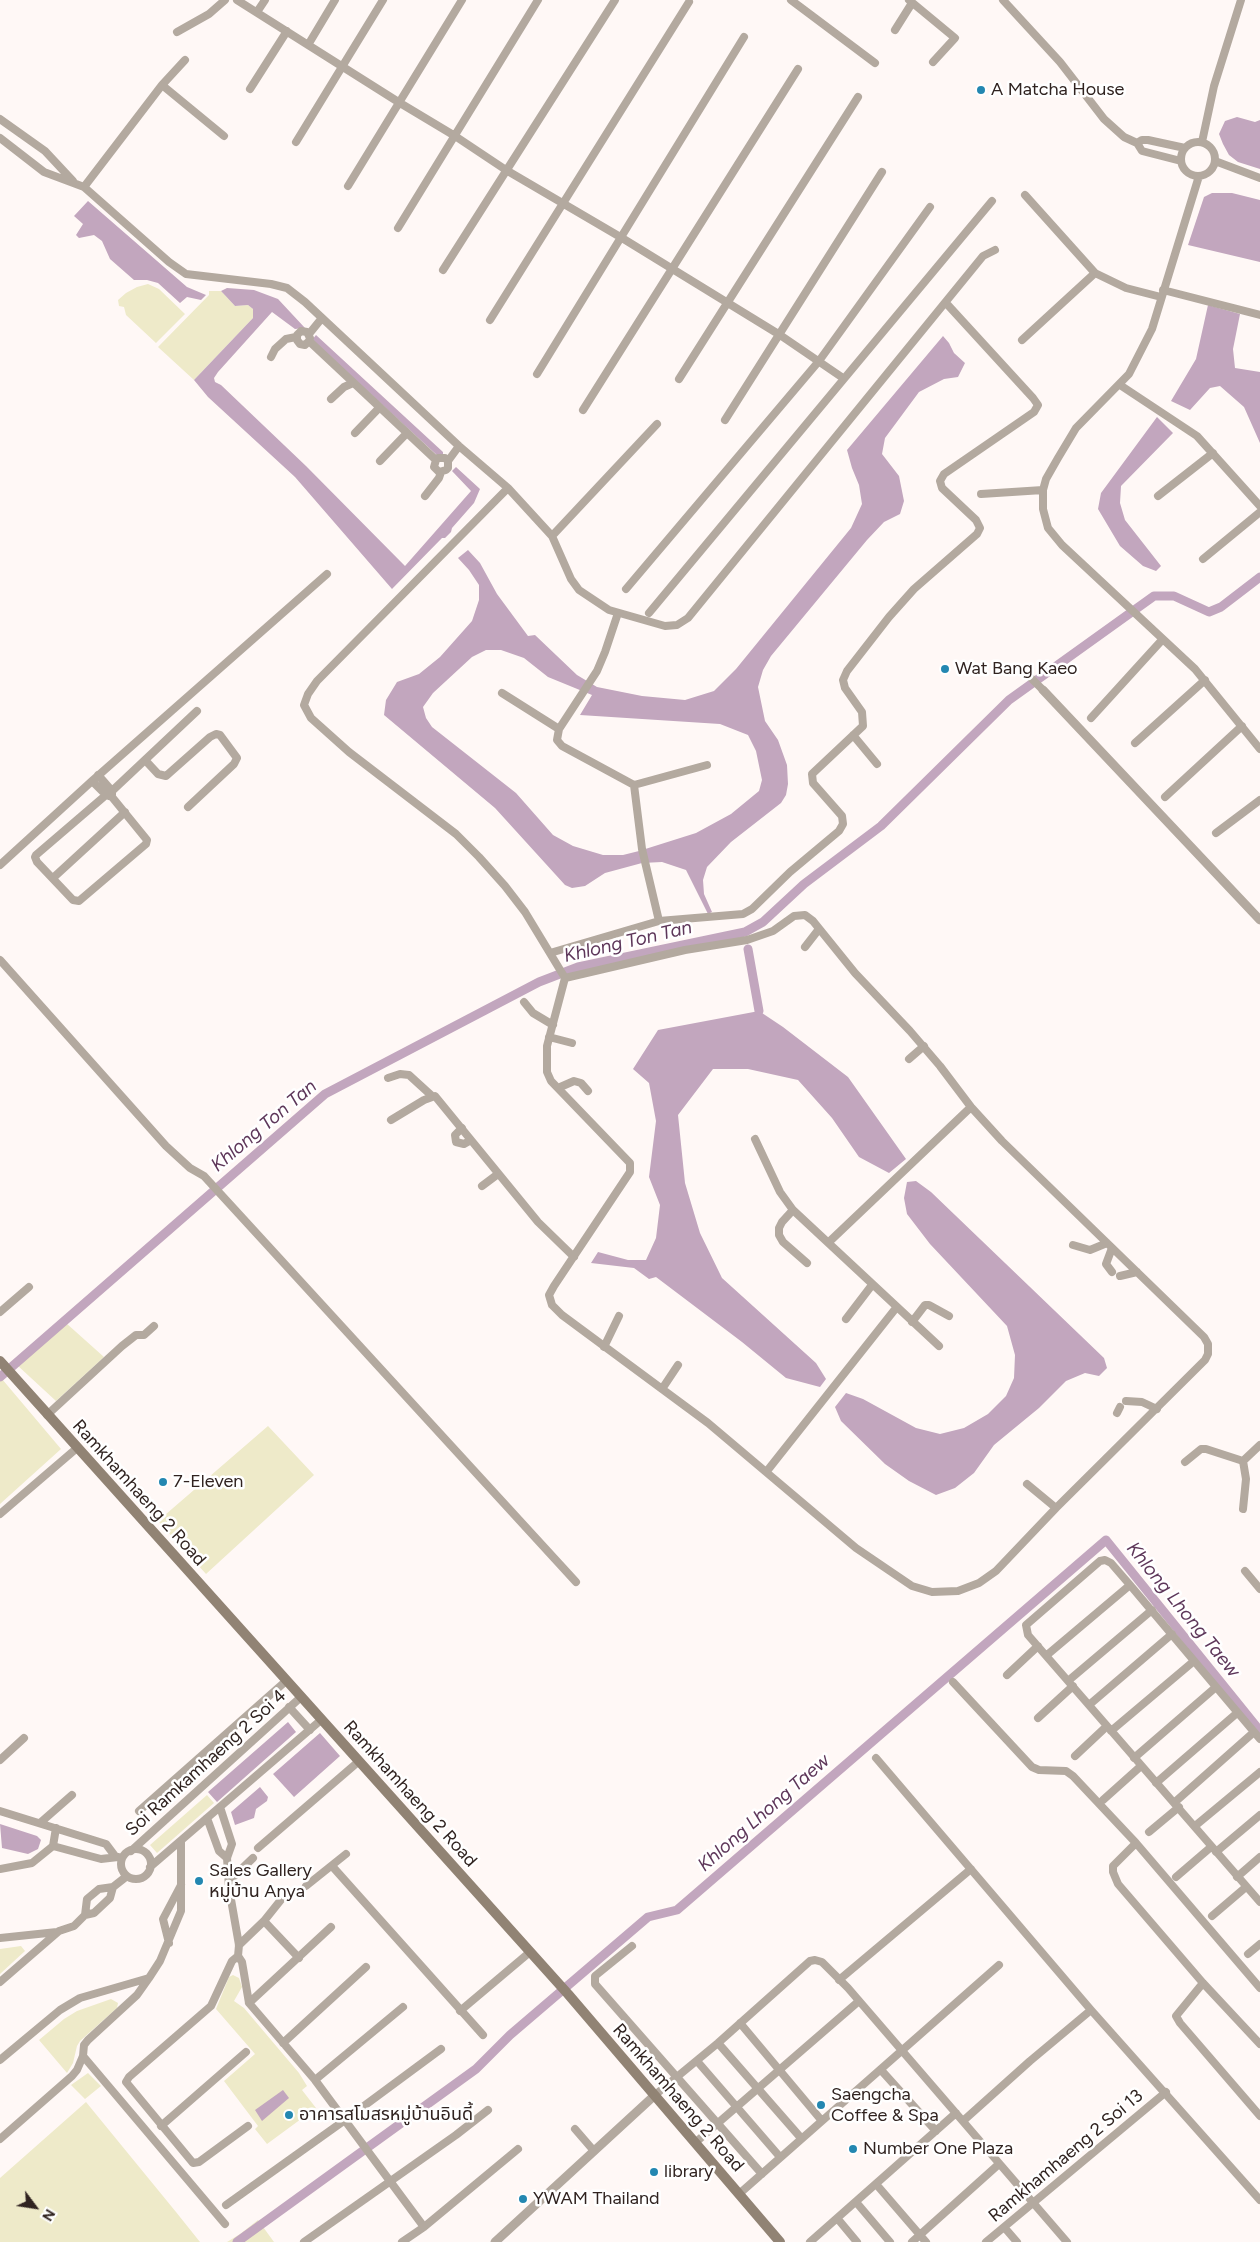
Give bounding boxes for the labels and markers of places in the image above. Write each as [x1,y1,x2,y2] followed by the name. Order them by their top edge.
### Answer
[991,79,1124,101] place label: A Matcha House
[975,84,987,96] marker: A Matcha House
[955,658,1077,680] place label: Wat Bang Kaeo
[939,663,951,675] marker: Wat Bang Kaeo
[173,1471,243,1493] place label: 7-Eleven
[157,1476,169,1488] marker: 7-Eleven
[209,1860,312,1902] place label: Sales Gallery หมู่บ้าน Anya
[193,1875,205,1887] marker: Sales Gallery หมู่บ้าน Anya
[831,2084,939,2126] place label: Saengcha Coffee & Spa
[815,2099,827,2111] marker: Saengcha Coffee & Spa
[299,2104,473,2126] place label: อาคารสโมสรหมู่บ้านอินดี้
[283,2109,295,2121] marker: อาคารสโมสรหมู่บ้านอินดี้
[863,2138,1013,2160] place label: Number One Plaza
[847,2143,859,2155] marker: Number One Plaza
[664,2161,713,2183] place label: library
[648,2166,660,2178] marker: library
[533,2188,659,2210] place label: YWAM Thailand
[517,2193,529,2205] marker: YWAM Thailand

